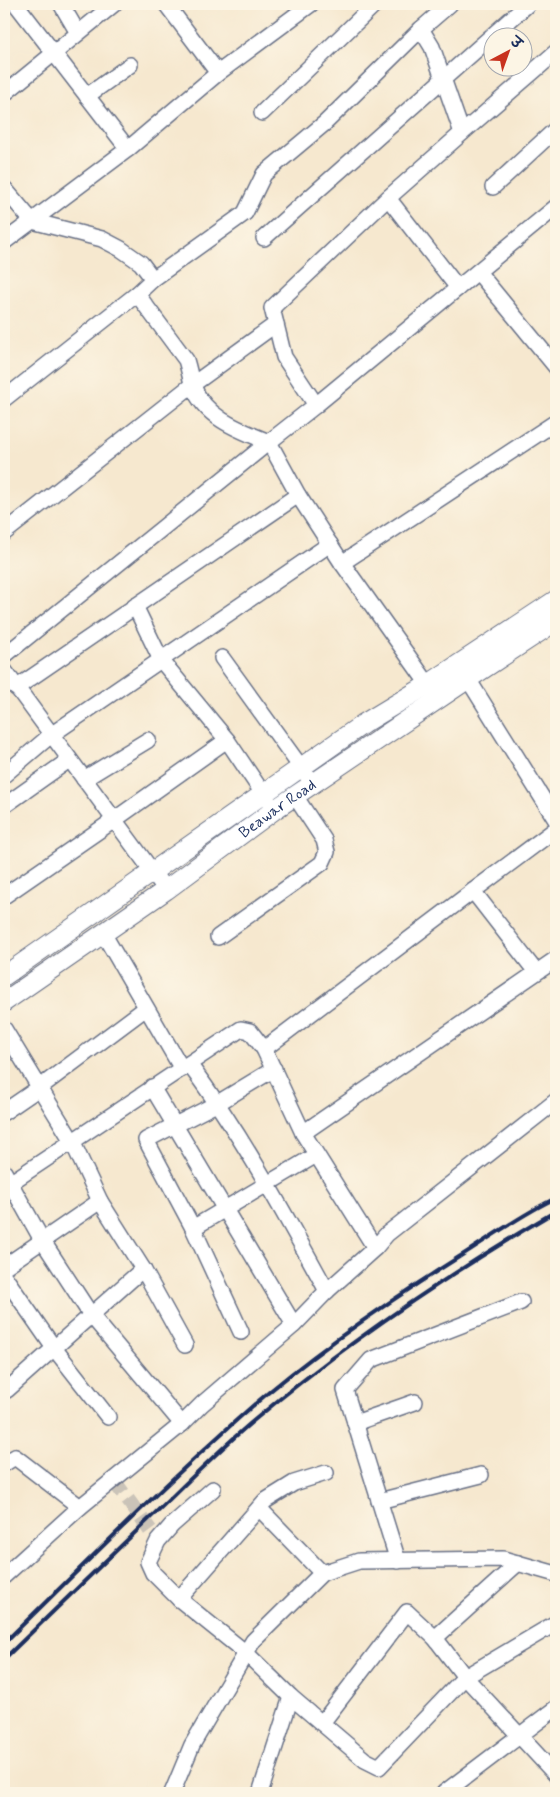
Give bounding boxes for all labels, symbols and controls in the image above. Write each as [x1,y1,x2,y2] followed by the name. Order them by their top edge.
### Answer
[482,28,532,78] north arrow
[505,32,527,54] text: उ
[235,774,320,843] street label: Beawar Road

